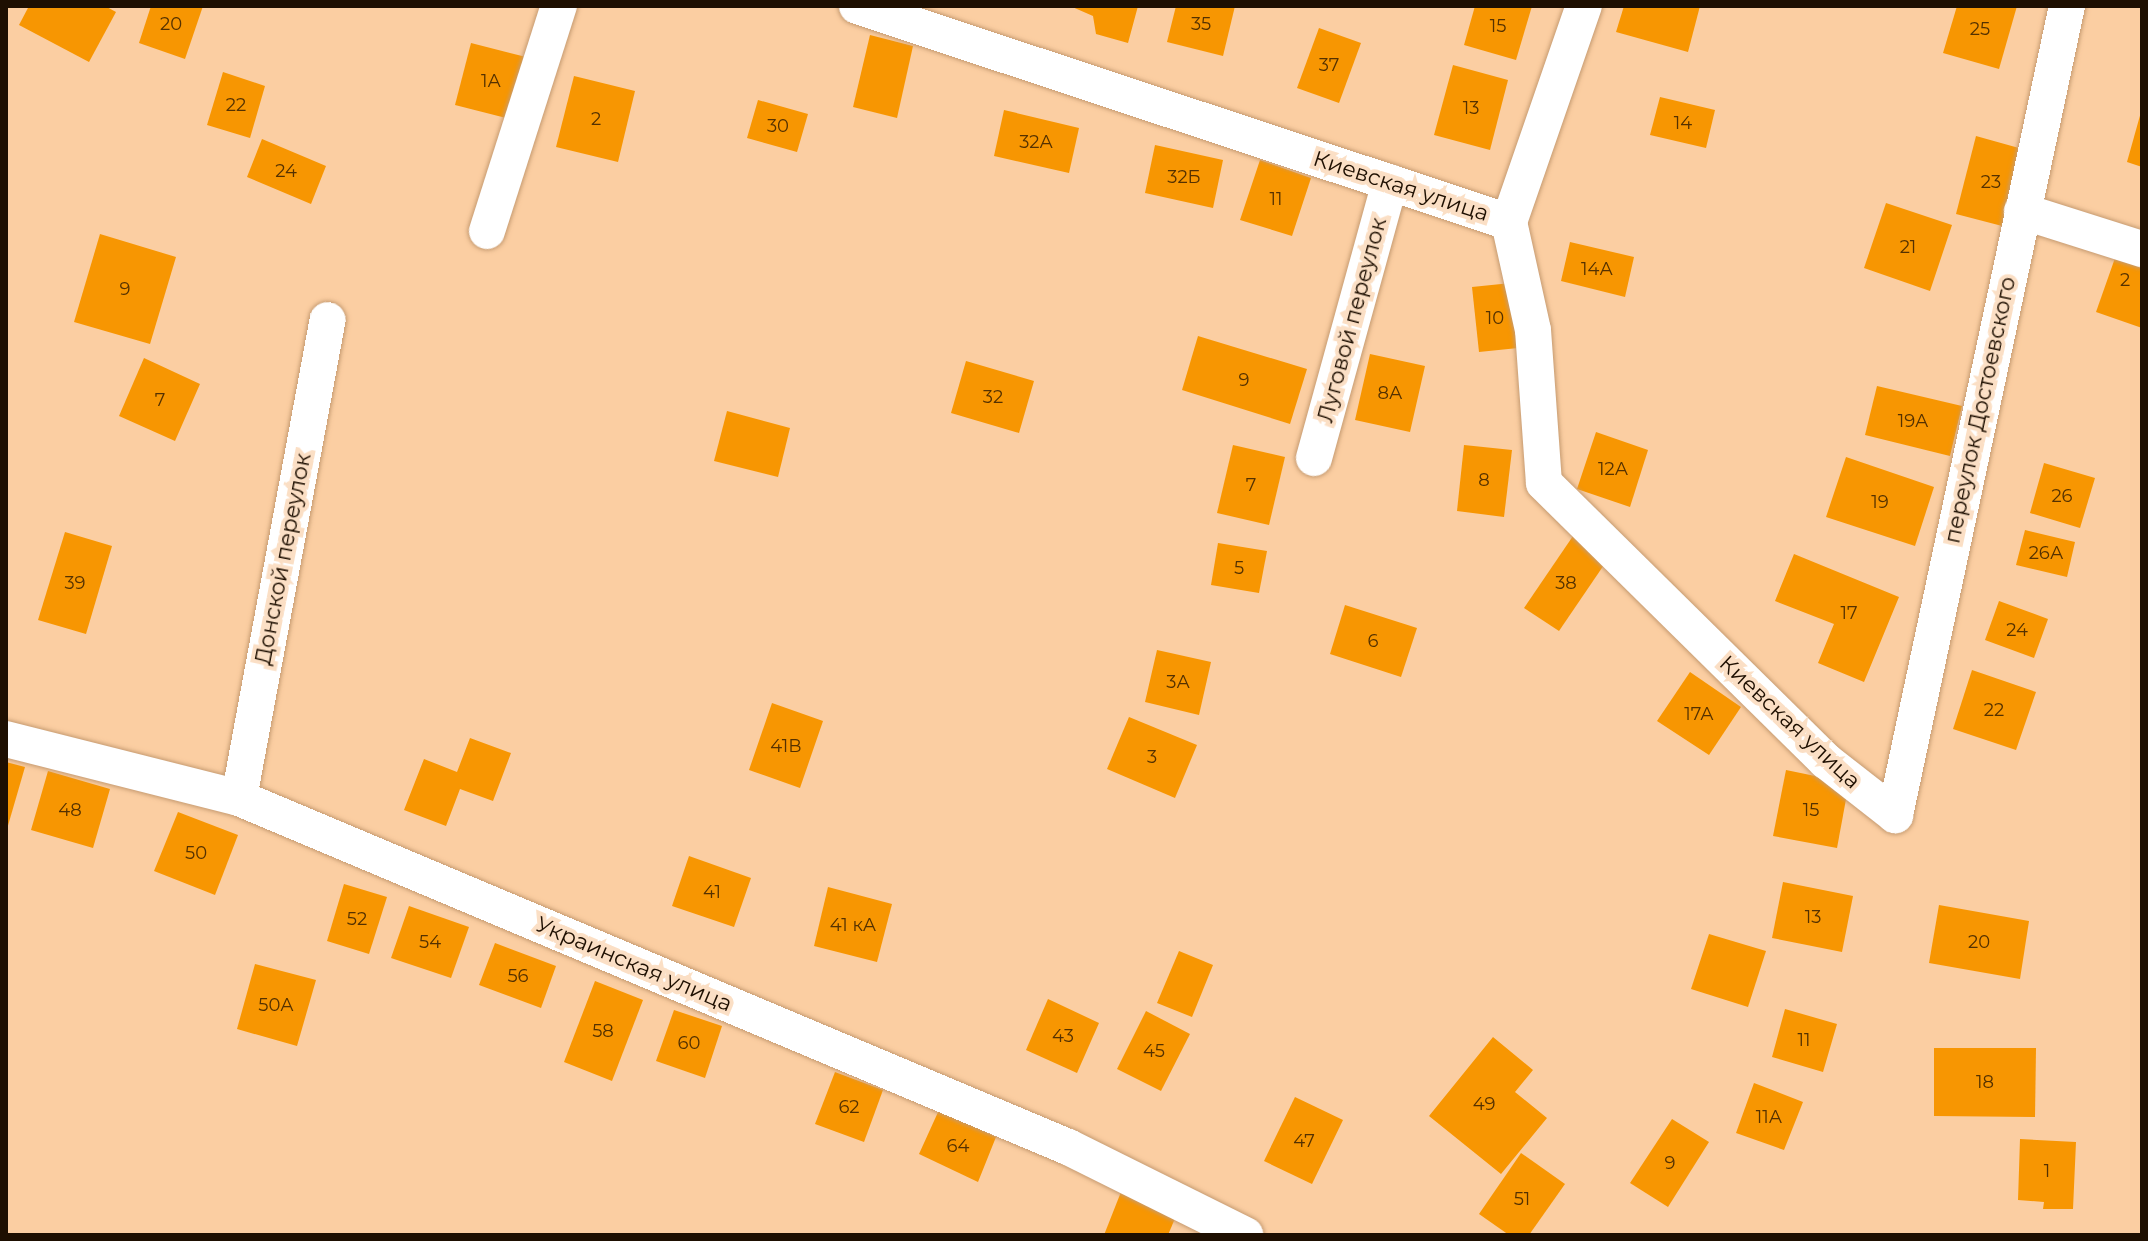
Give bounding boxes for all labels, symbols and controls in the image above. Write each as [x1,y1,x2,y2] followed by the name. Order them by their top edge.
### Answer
[160,13,182,35] house number: 20
[1191,13,1211,35] house number: 35
[1490,15,1506,37] house number: 15
[1970,18,1990,40] house number: 25
[1319,54,1339,76] house number: 37
[481,70,501,92] house number: 1А
[226,94,246,116] house number: 22
[1463,97,1479,119] house number: 13
[591,108,601,130] house number: 2
[1674,112,1692,134] house number: 14
[767,115,789,137] house number: 30
[1019,131,1053,153] house number: 32А
[1310,145,1492,227] street label: Киевская улица
[275,160,297,182] house number: 24
[1167,166,1201,188] house number: 32Б
[1981,171,2001,193] house number: 23
[1270,188,1282,210] house number: 11
[1312,215,1392,425] street label: Луговой переулок
[1900,236,1916,258] house number: 21
[1581,258,1613,280] house number: 14А
[2120,269,2130,291] house number: 2
[1939,274,2021,546] street label: переулок Достоевского
[120,278,130,300] house number: 9
[1486,307,1504,329] house number: 10
[1239,369,1249,391] house number: 9
[1378,382,1402,404] house number: 8А
[983,386,1003,408] house number: 32
[155,389,165,411] house number: 7
[1898,410,1928,432] house number: 19А
[250,451,316,667] street label: Донской переулок
[1598,458,1628,480] house number: 12А
[1478,469,1490,491] house number: 8
[1246,474,1256,496] house number: 7
[2051,485,2073,507] house number: 26
[1871,491,1889,513] house number: 19
[2029,542,2063,564] house number: 26А
[1234,557,1244,579] house number: 5
[64,572,86,594] house number: 39
[1555,572,1577,594] house number: 38
[1840,602,1858,624] house number: 17
[2006,619,2028,641] house number: 24
[1368,630,1378,652] house number: 6
[1714,650,1866,794] street label: Киевская улица
[1166,671,1190,693] house number: 3А
[1984,699,2004,721] house number: 22
[1684,703,1714,725] house number: 17А
[770,735,802,757] house number: 41В
[1147,746,1157,768] house number: 3
[58,799,82,821] house number: 48
[1803,799,1819,821] house number: 15
[185,842,207,864] house number: 50
[703,881,721,903] house number: 41
[1805,906,1821,928] house number: 13
[347,908,367,930] house number: 52
[532,911,736,1017] street label: Украинская улица
[830,914,876,936] house number: 41 кА
[419,931,441,953] house number: 54
[1968,931,1990,953] house number: 20
[507,965,529,987] house number: 56
[258,994,294,1016] house number: 50А
[592,1020,614,1042] house number: 58
[1052,1025,1074,1047] house number: 43
[1798,1029,1810,1051] house number: 11
[678,1032,700,1054] house number: 60
[1143,1040,1165,1062] house number: 45
[1976,1071,1994,1093] house number: 18
[1473,1093,1495,1115] house number: 49
[838,1096,860,1118] house number: 62
[1756,1106,1782,1128] house number: 11А
[1293,1130,1315,1152] house number: 47
[947,1135,969,1157] house number: 64
[1665,1152,1675,1174] house number: 9
[2044,1160,2050,1182] house number: 1
[1514,1188,1530,1210] house number: 51

